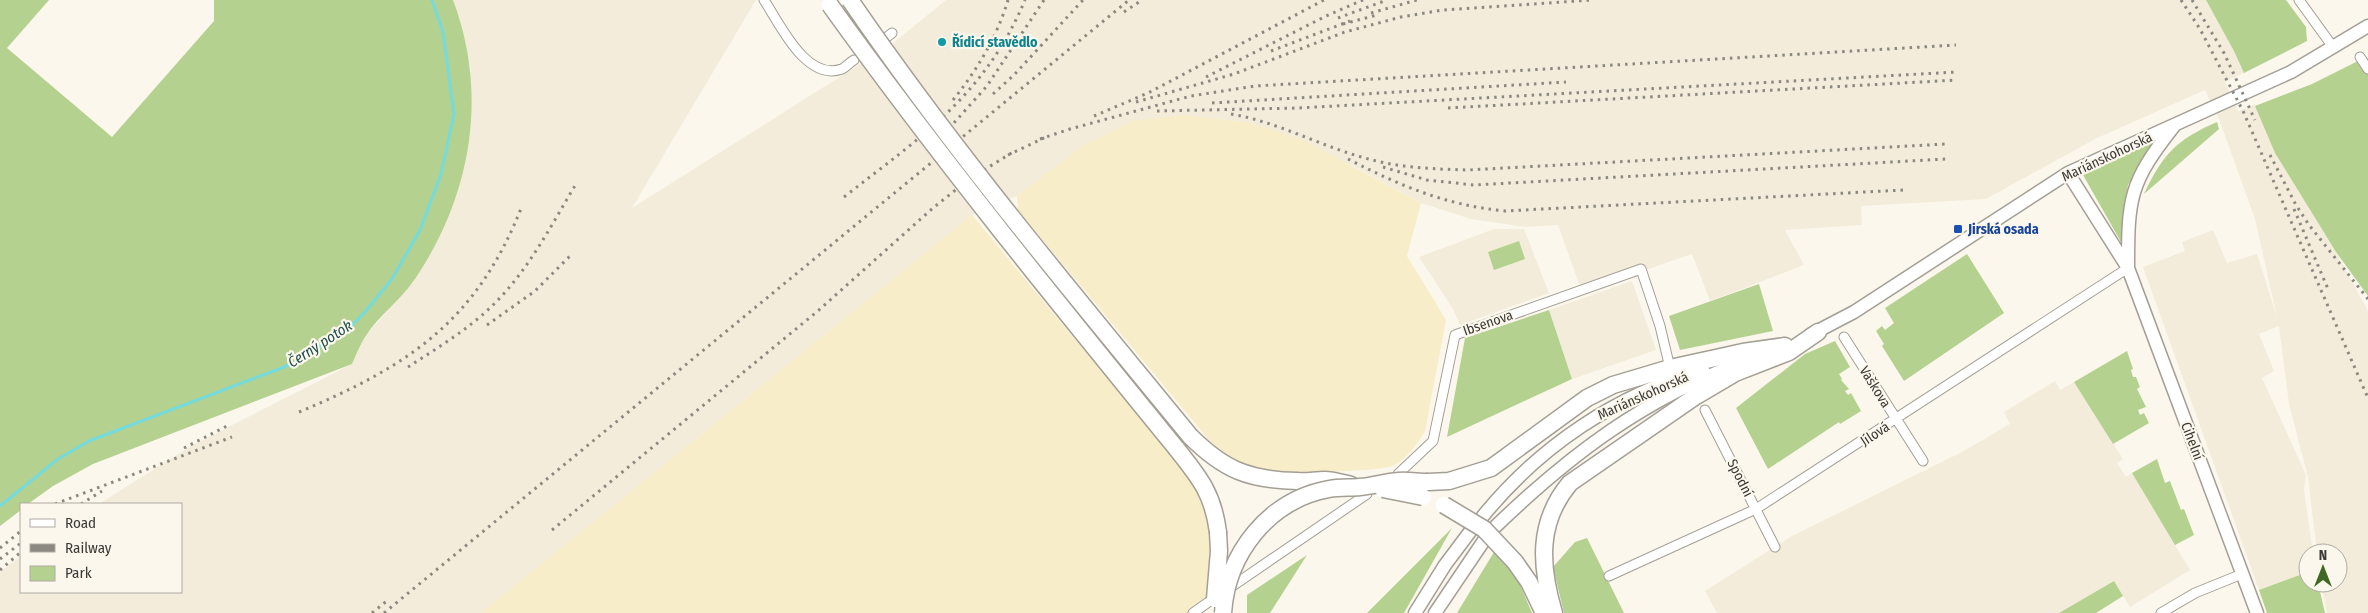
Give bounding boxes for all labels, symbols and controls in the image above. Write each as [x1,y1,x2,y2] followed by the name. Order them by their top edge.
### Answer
[952,33,1038,51] place label: Řídicí stavědlo
[936,36,948,48] marker: Řídicí stavědlo
[2059,129,2155,185] street label: Mariánskohorská
[1967,221,2039,238] place label: Jirská osada
[1952,223,1964,235] marker: Jirská osada
[1461,307,1515,339] street label: Ibsenova
[284,316,356,371] water label: Černý potok
[1856,363,1894,411] street label: Vaškova
[1595,368,1691,424] street label: Mariánskohorská
[1857,418,1893,450] street label: Jílová
[2177,419,2207,463] street label: Cihelní
[1723,456,1757,500] street label: Spodní
[20,503,182,593] legend
[65,514,96,532] text: Road
[65,539,112,557] text: Railway
[2298,543,2348,593] north arrow
[2319,547,2327,564] text: N
[65,564,92,582] text: Park

